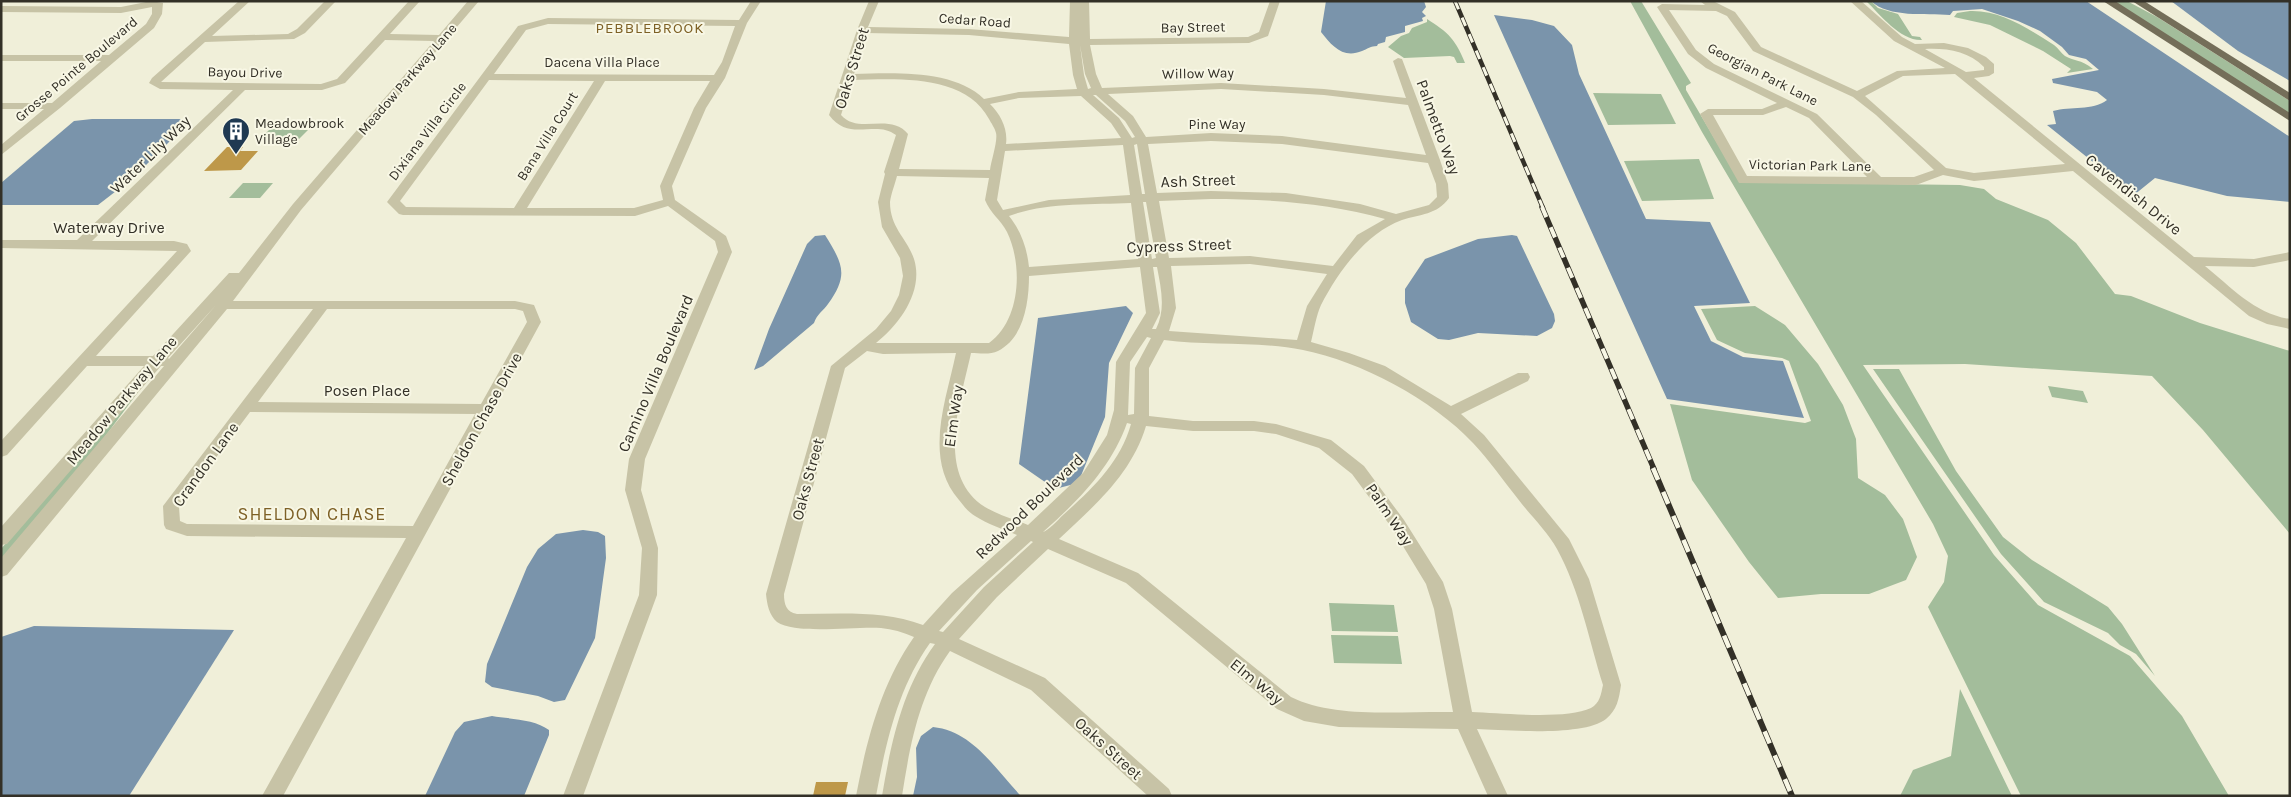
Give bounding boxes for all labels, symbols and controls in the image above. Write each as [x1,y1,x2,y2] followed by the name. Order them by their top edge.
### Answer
[938,9,1012,32] street label: Cedar Road
[12,13,141,126] street label: Grosse Pointe Boulevard
[1161,18,1225,37] street label: Bay Street
[596,19,704,37] district label: PEBBLEBROOK
[354,20,460,139] street label: Meadow Parkway Lane
[830,25,873,111] street label: Oaks Street
[1705,39,1821,110] street label: Georgian Park Lane
[544,54,660,71] street label: Dacena Villa Place
[207,63,283,82] street label: Bayou Drive
[1162,64,1235,83] street label: Willow Way
[1413,77,1465,178] street label: Palmetto Way
[385,79,470,184] street label: Dixiana Villa Circle
[513,89,582,184] street label: Bana Villa Court
[106,111,195,197] street label: Water Lily Way
[255,115,345,148] place label: Meadowbrook Village
[221,116,251,155] building icon: Meadowbrook Village
[1188,116,1246,133] street label: Pine Way
[2082,150,2186,239] street label: Cavendish Drive
[1749,156,1871,175] street label: Victorian Park Lane
[1160,170,1236,191] street label: Ash Street
[53,218,165,237] street label: Waterway Drive
[1126,234,1232,257] street label: Cypress Street
[614,292,697,455] street label: Camino Villa Boulevard
[62,332,181,469] street label: Meadow Parkway Lane
[437,349,526,489] street label: Sheldon Chase Drive
[324,381,410,400] street label: Posen Place
[940,383,967,448] street label: Elm Way
[168,418,242,510] street label: Crandon Lane
[787,436,828,522] street label: Oaks Street
[971,450,1087,563] street label: Redwood Boulevard
[1362,480,1418,549] street label: Palm Way
[238,503,386,525] district label: SHELDON CHASE
[1226,654,1287,709] street label: Elm Way
[1071,713,1146,784] street label: Oaks Street

